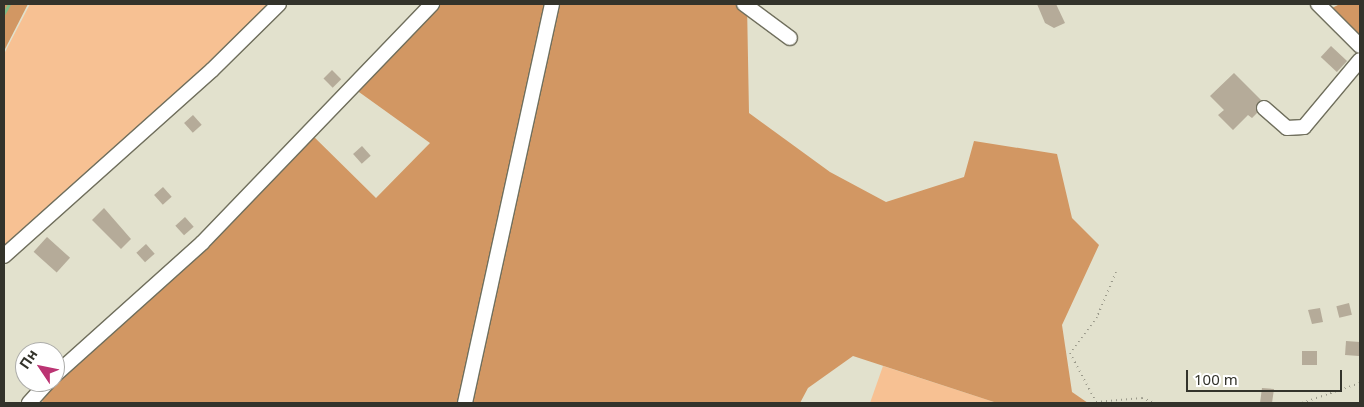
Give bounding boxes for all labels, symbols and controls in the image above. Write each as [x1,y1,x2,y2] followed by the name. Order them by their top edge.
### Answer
[15,342,65,392] north arrow
[15,345,41,372] text: Пн
[1189,360,1345,392] scale bar
[1194,369,1238,389] text: 100 m

